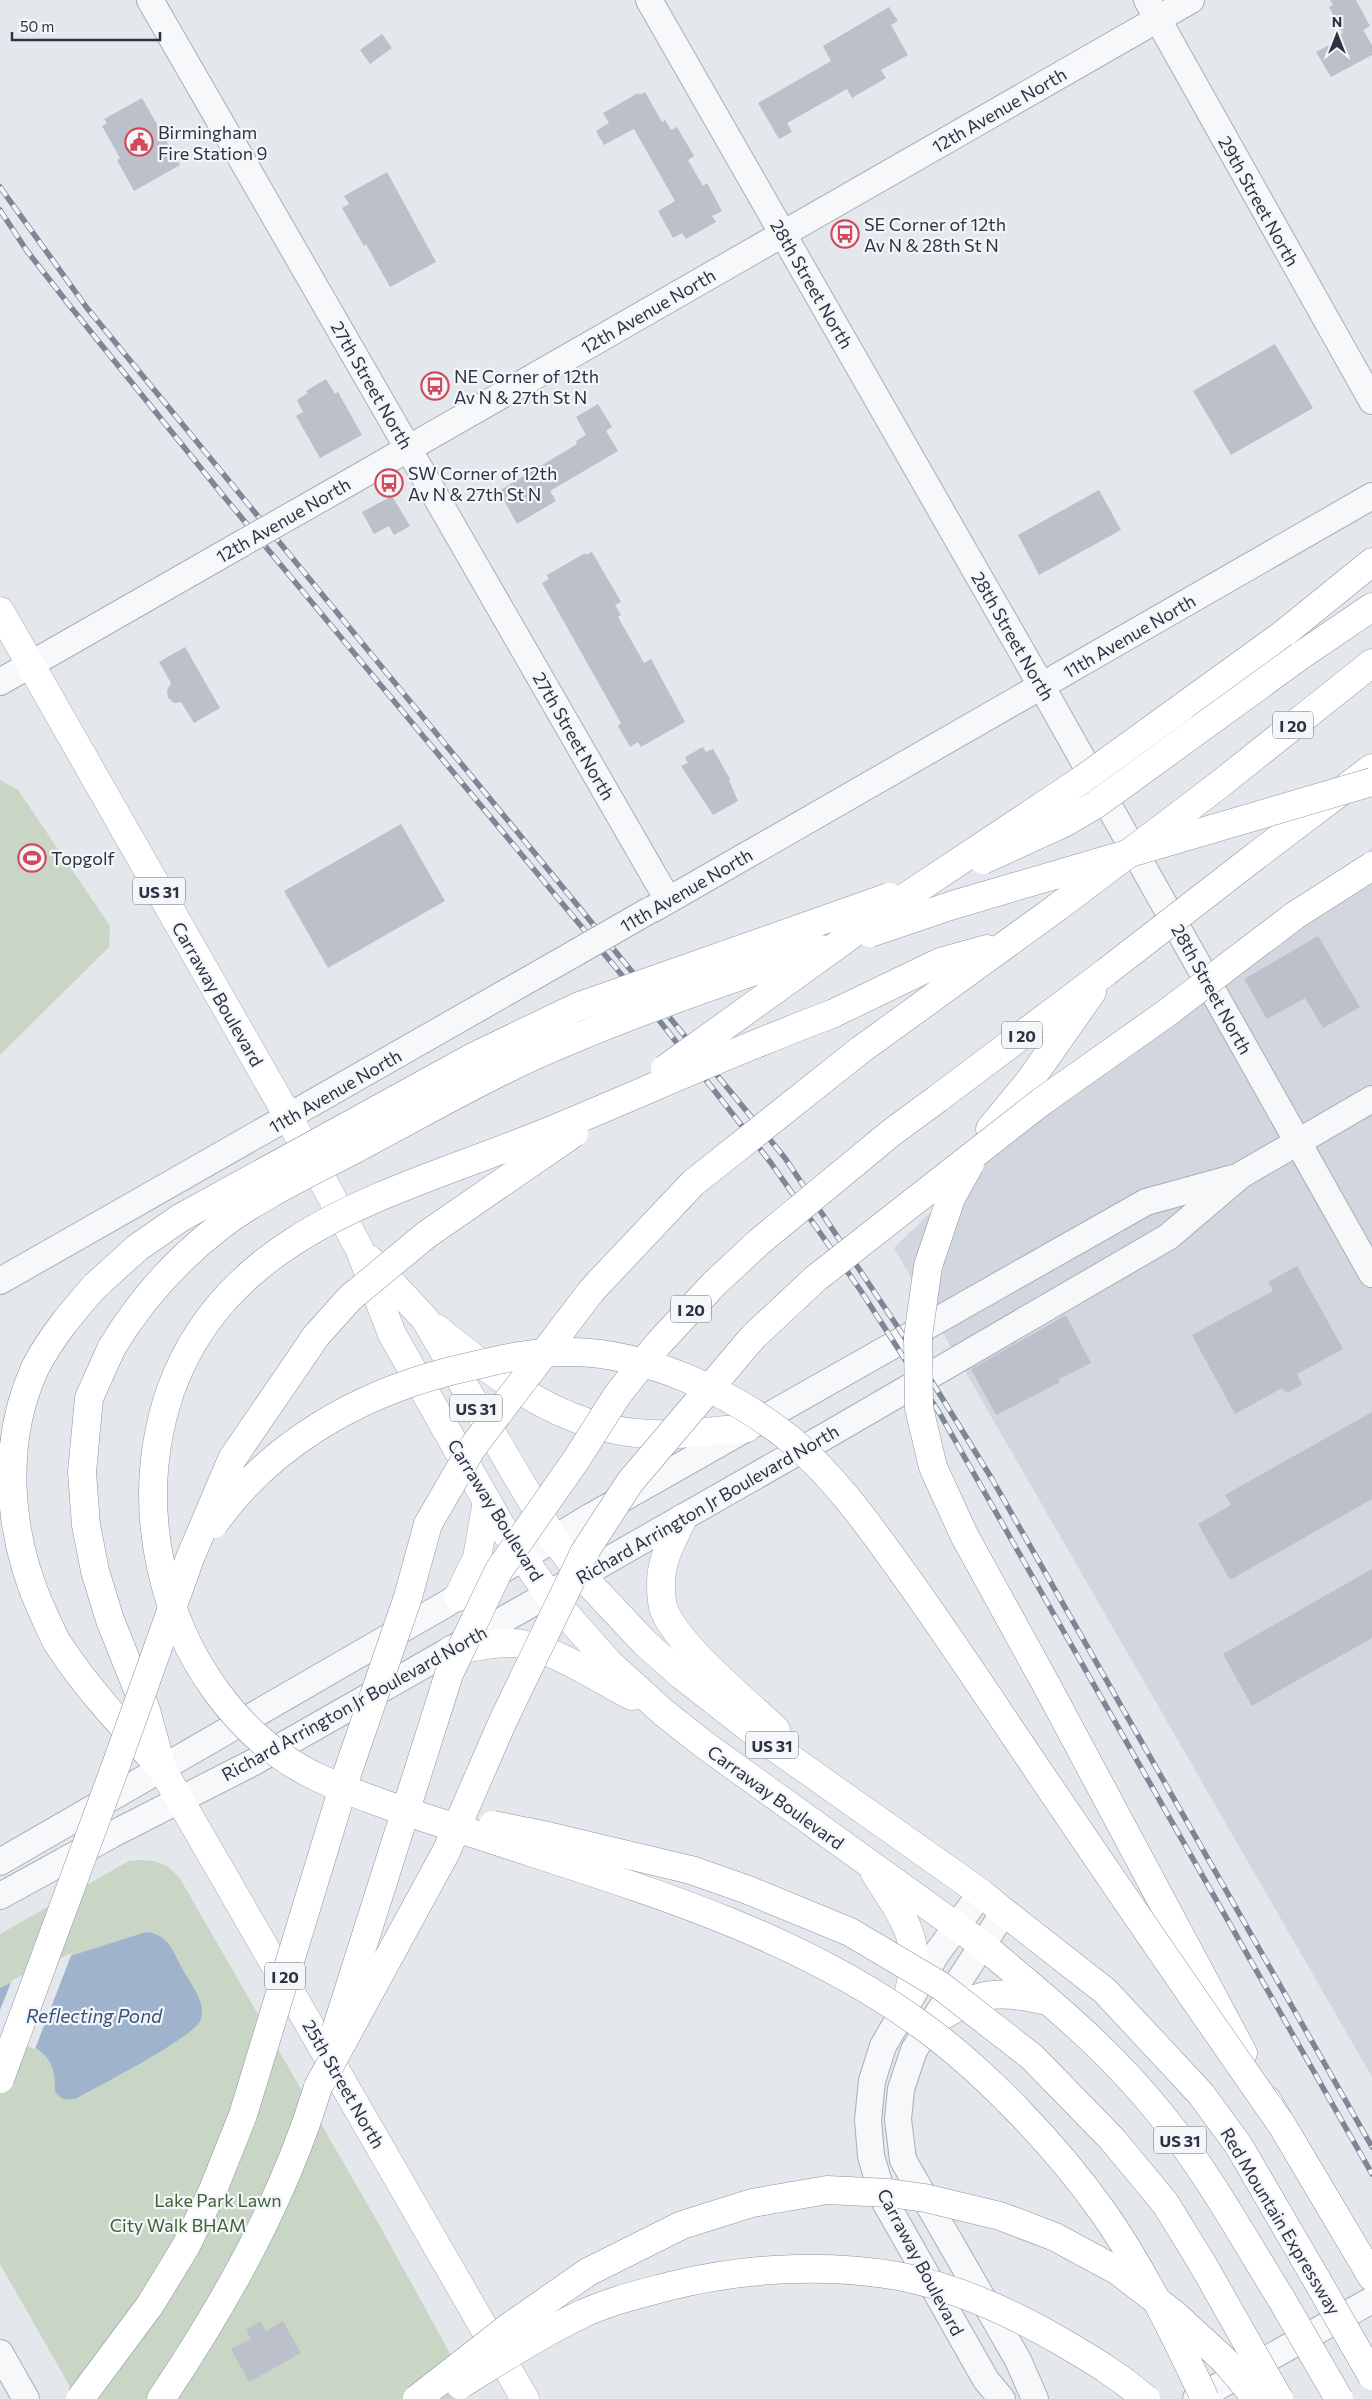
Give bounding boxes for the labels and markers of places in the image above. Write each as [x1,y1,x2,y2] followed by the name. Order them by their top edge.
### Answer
[158,121,267,164] place label: Birmingham Fire Station 9
[124,127,154,157] public building icon: Birmingham Fire Station 9
[864,213,1006,256] place label: SE Corner of 12th Av N & 28th St N
[830,219,860,249] bus stop icon: SE Corner of 12th Av N & 28th St N
[454,365,599,408] place label: NE Corner of 12th Av N & 27th St N
[420,371,450,401] bus stop icon: NE Corner of 12th Av N & 27th St N
[408,462,557,505] place label: SW Corner of 12th Av N & 27th St N
[374,468,404,498] bus stop icon: SW Corner of 12th Av N & 27th St N
[17,843,47,873] sports icon: Topgolf
[51,847,115,869] place label: Topgolf

